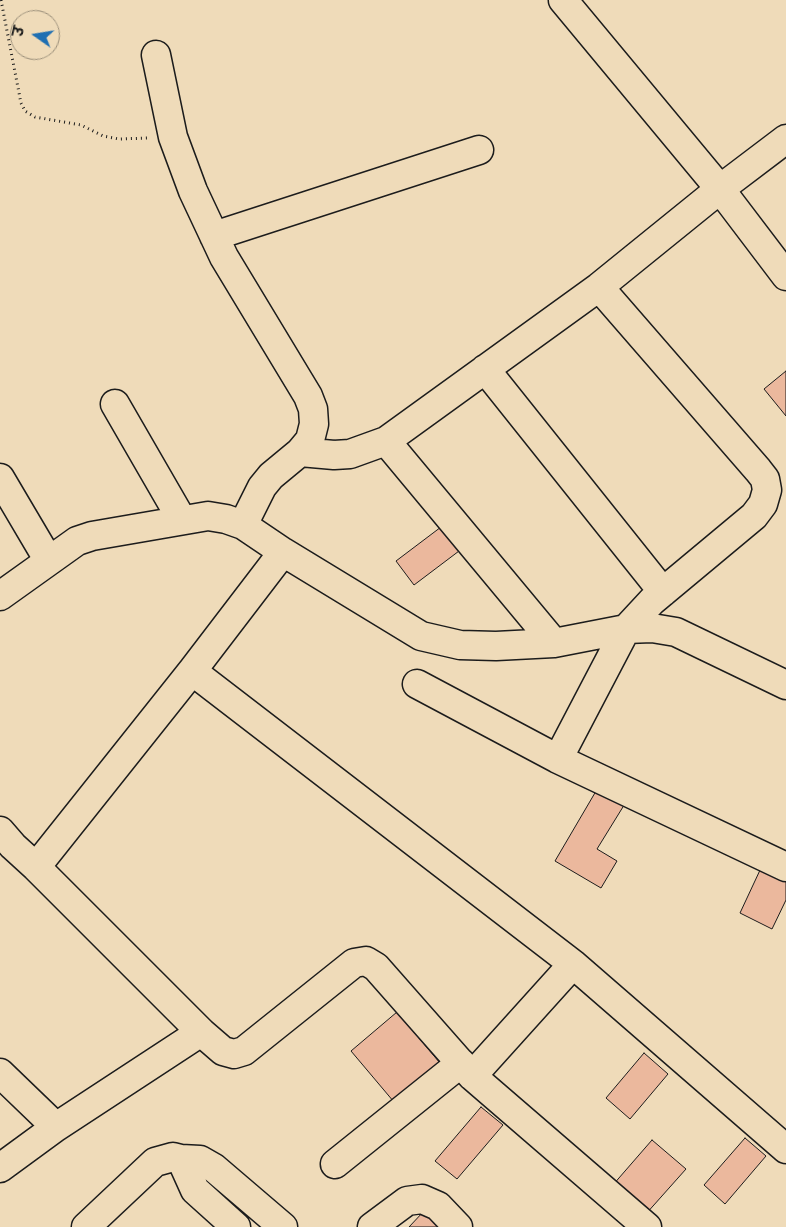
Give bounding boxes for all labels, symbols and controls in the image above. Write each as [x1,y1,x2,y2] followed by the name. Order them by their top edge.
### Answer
[10,10,60,60] north arrow
[12,25,30,38] text: उ

